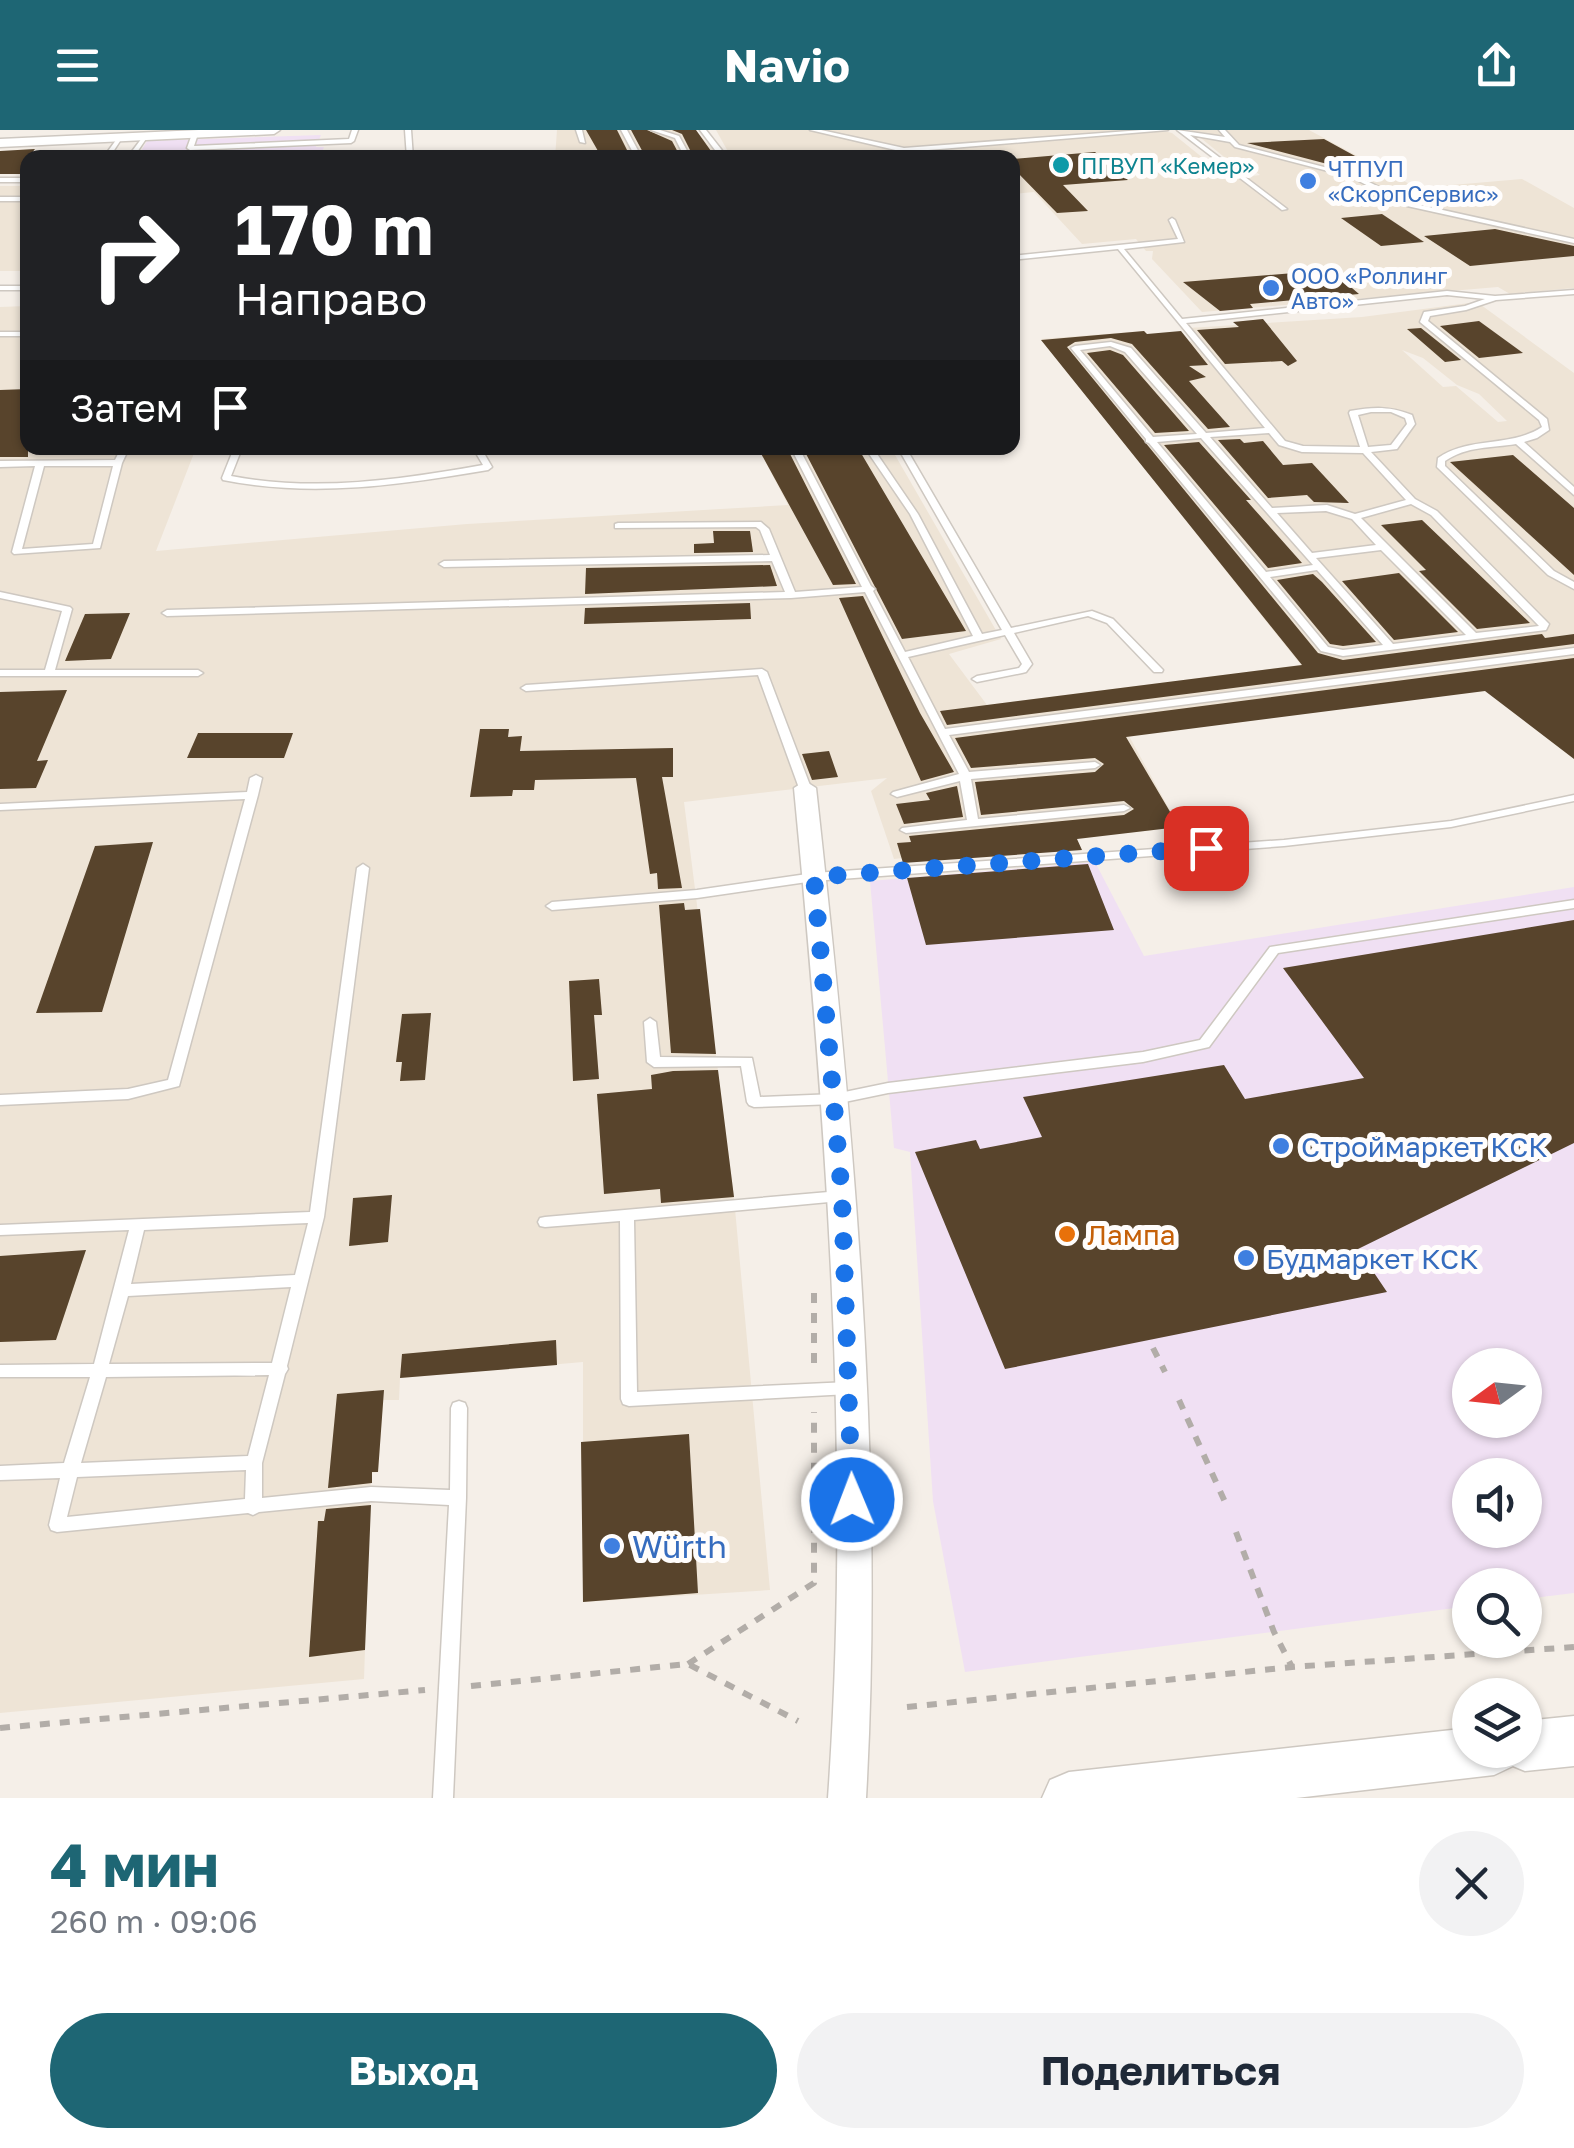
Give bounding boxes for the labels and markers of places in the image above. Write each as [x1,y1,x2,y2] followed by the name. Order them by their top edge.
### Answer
[1081,152,1254,179] place label: ПГВУП «Кемер»
[1050,154,1072,176] marker: ПГВУП «Кемер»
[1328,155,1498,207] place label: ЧТПУП «СкорпСервис»
[1297,170,1319,192] marker: ЧТПУП «СкорпСервис»
[1291,262,1447,314] place label: ООО «Роллинг Авто»
[1260,277,1282,299] marker: ООО «Роллинг Авто»
[1164,806,1249,891] pin
[1301,1130,1548,1163] place label: Строймаркет КСК
[1270,1135,1292,1157] marker: Строймаркет КСК
[1087,1218,1176,1251] place label: Лампа
[1056,1223,1078,1245] marker: Лампа
[1266,1242,1479,1275] place label: Будмаркет КСК
[1235,1247,1257,1269] marker: Будмаркет КСК
[632,1527,727,1565] place label: Würth
[601,1535,623,1557] marker: Würth

